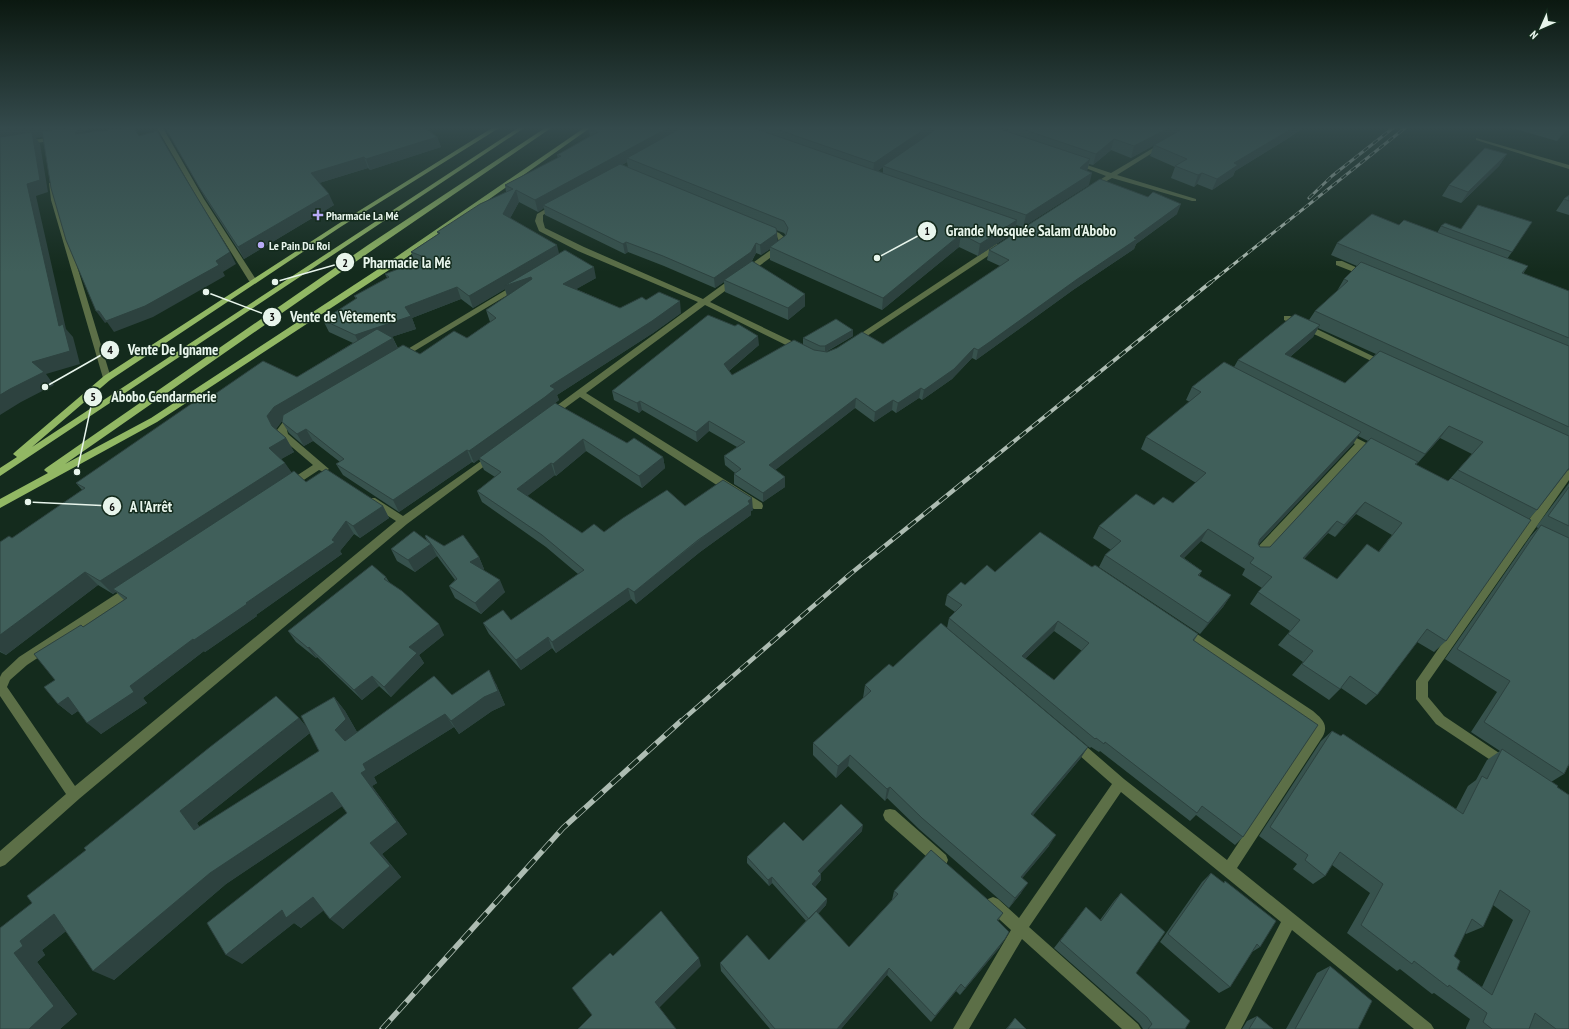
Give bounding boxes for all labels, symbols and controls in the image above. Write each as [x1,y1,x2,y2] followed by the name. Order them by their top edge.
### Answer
[1521,8,1561,48] north arrow
[1527,28,1541,42] text: N
[326,208,399,223] place label: Pharmacie La Mé
[313,210,323,220] marker: Pharmacie La Mé
[917,217,1124,244] callout: Grande Mosquée Salam d'Abobo
[946,221,1116,240] text: Grande Mosquée Salam d'Abobo
[924,223,930,238] text: 1
[269,238,330,253] place label: Le Pain Du Roi
[256,240,266,250] marker: Le Pain Du Roi
[335,249,459,276] callout: Pharmacie la Mé
[363,253,451,272] text: Pharmacie la Mé
[342,255,348,270] text: 2
[262,303,404,330] callout: Vente de Vêtements
[289,307,396,326] text: Vente de Vêtements
[269,309,275,324] text: 3
[100,337,227,364] callout: Vente De Igname
[127,340,218,359] text: Vente De Igname
[107,342,113,357] text: 4
[83,383,225,410] callout: Abobo Gendarmerie
[110,387,217,406] text: Abobo Gendarmerie
[90,389,96,404] text: 5
[102,493,181,520] callout: A l'Arrêt
[129,497,173,516] text: A l'Arrêt
[109,499,115,514] text: 6

